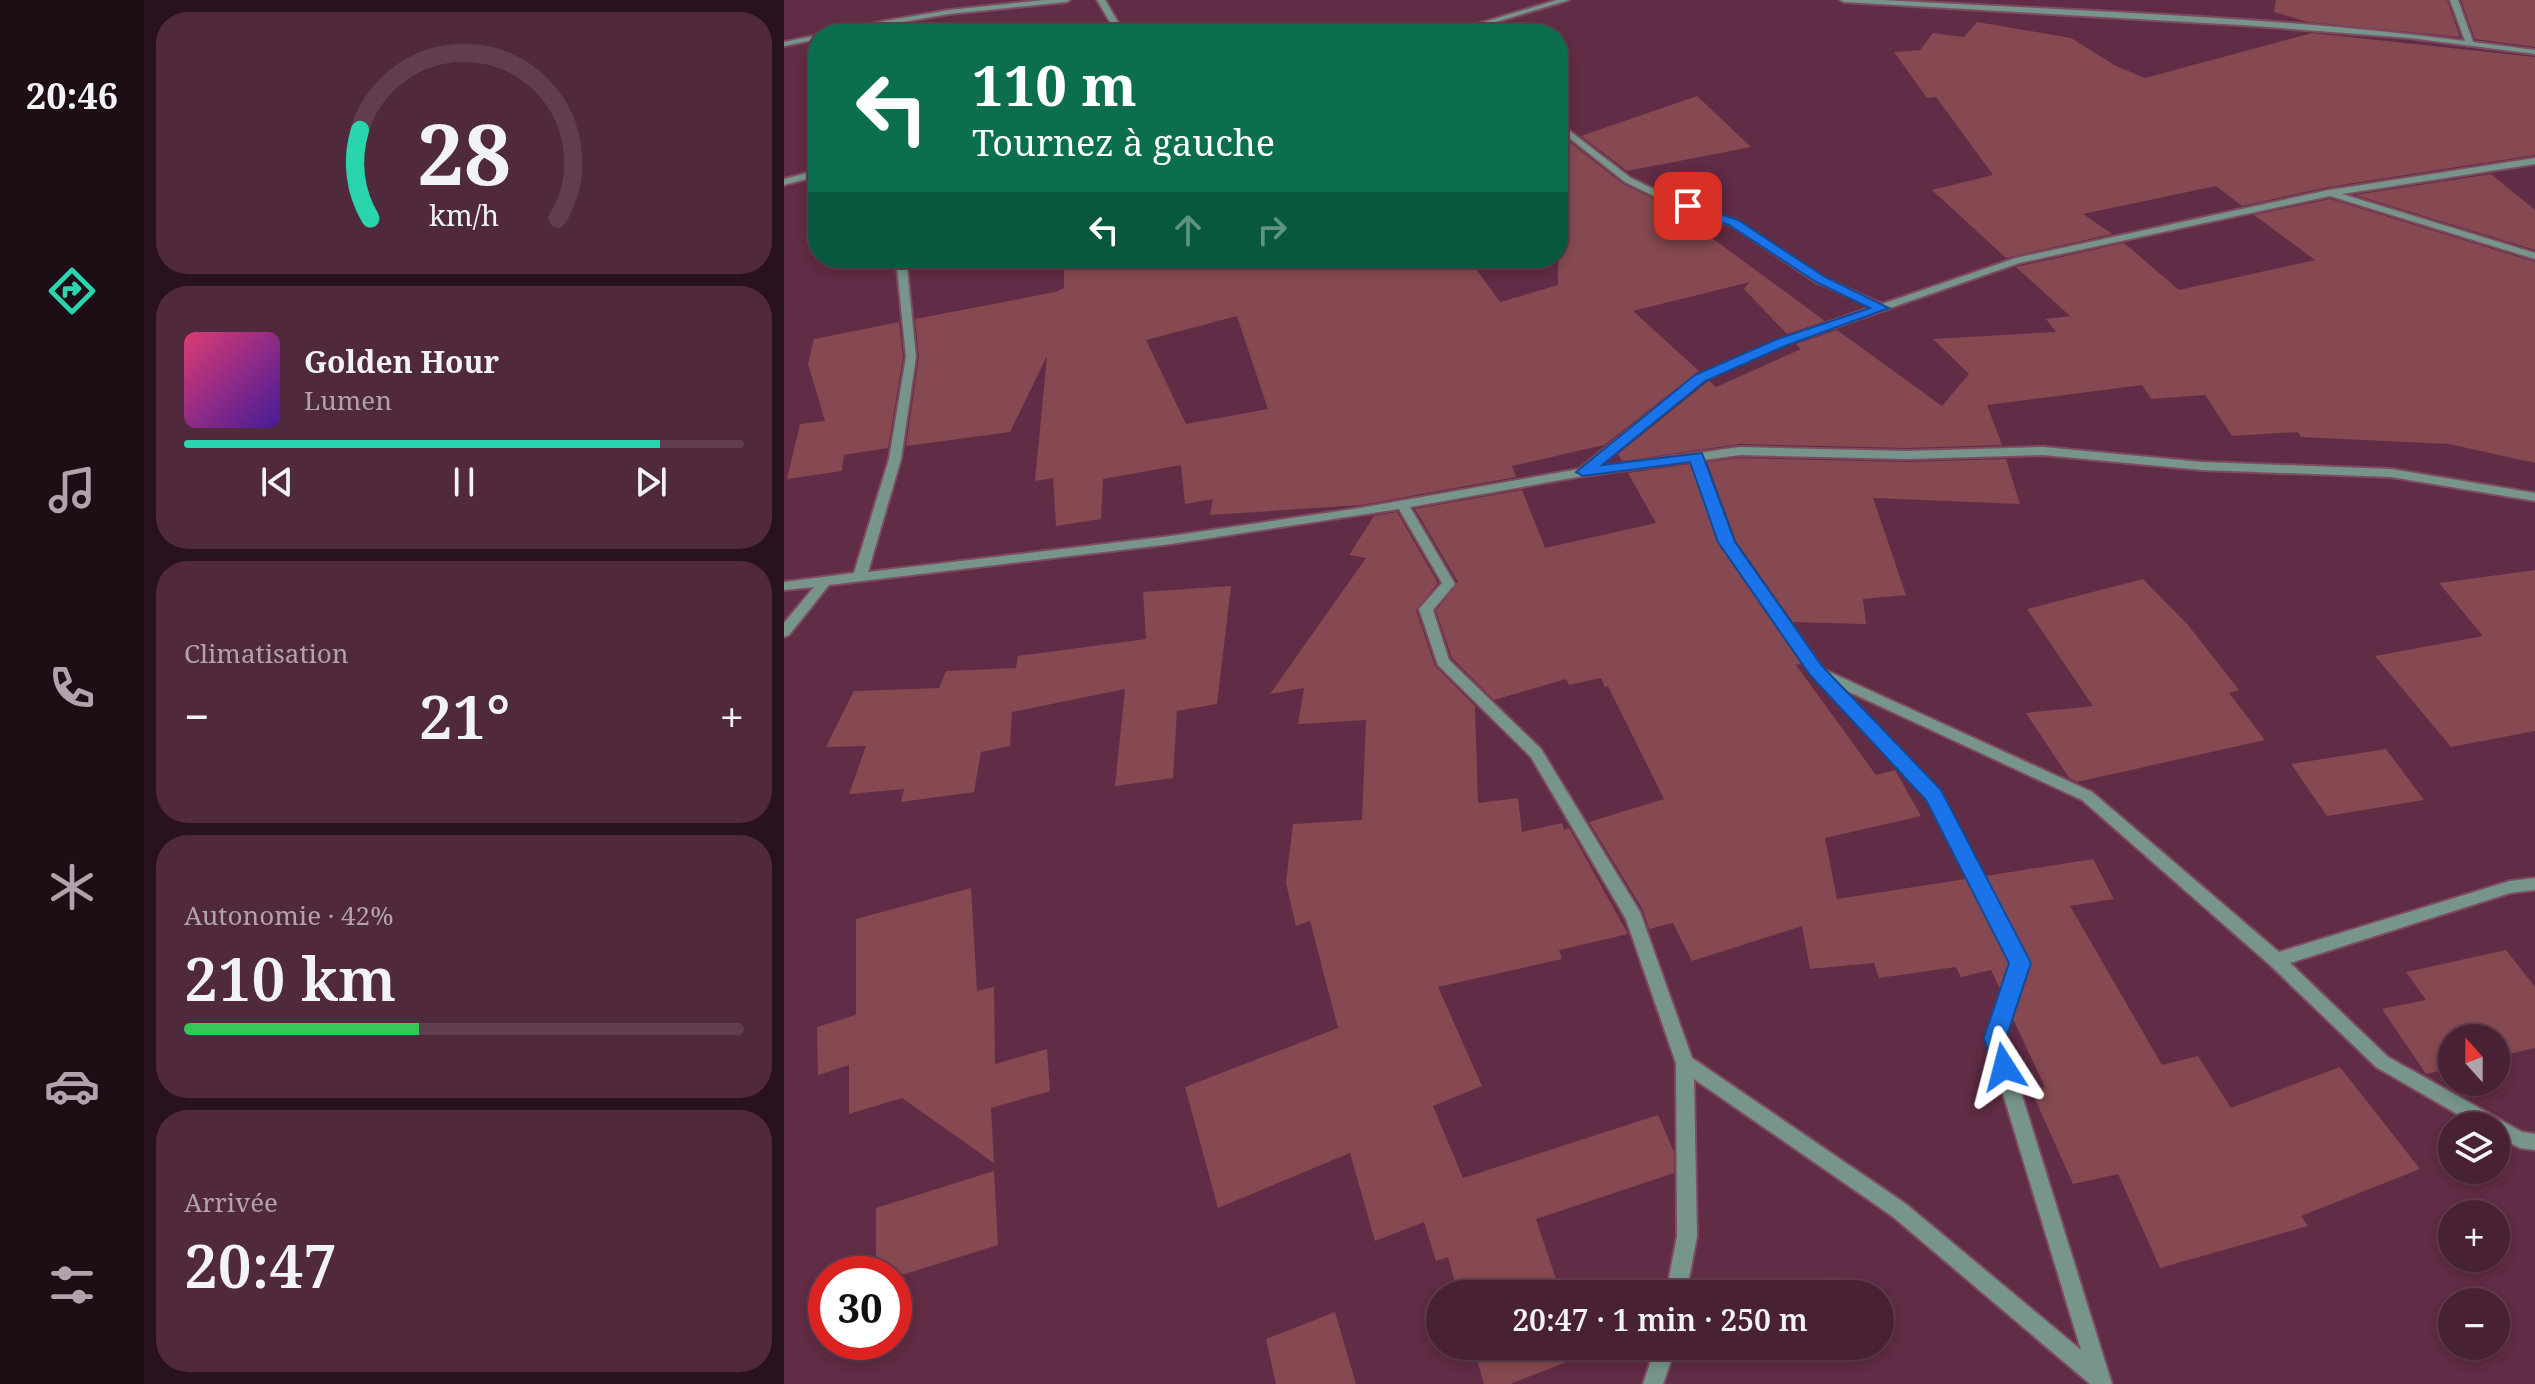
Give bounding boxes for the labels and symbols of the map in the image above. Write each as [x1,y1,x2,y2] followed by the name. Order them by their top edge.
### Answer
[1654,172,1722,240] pin
[2438,1024,2510,1096] north arrow
[1962,1025,2046,1109] position arrow
[808,1256,912,1360] speed limit sign: 30

